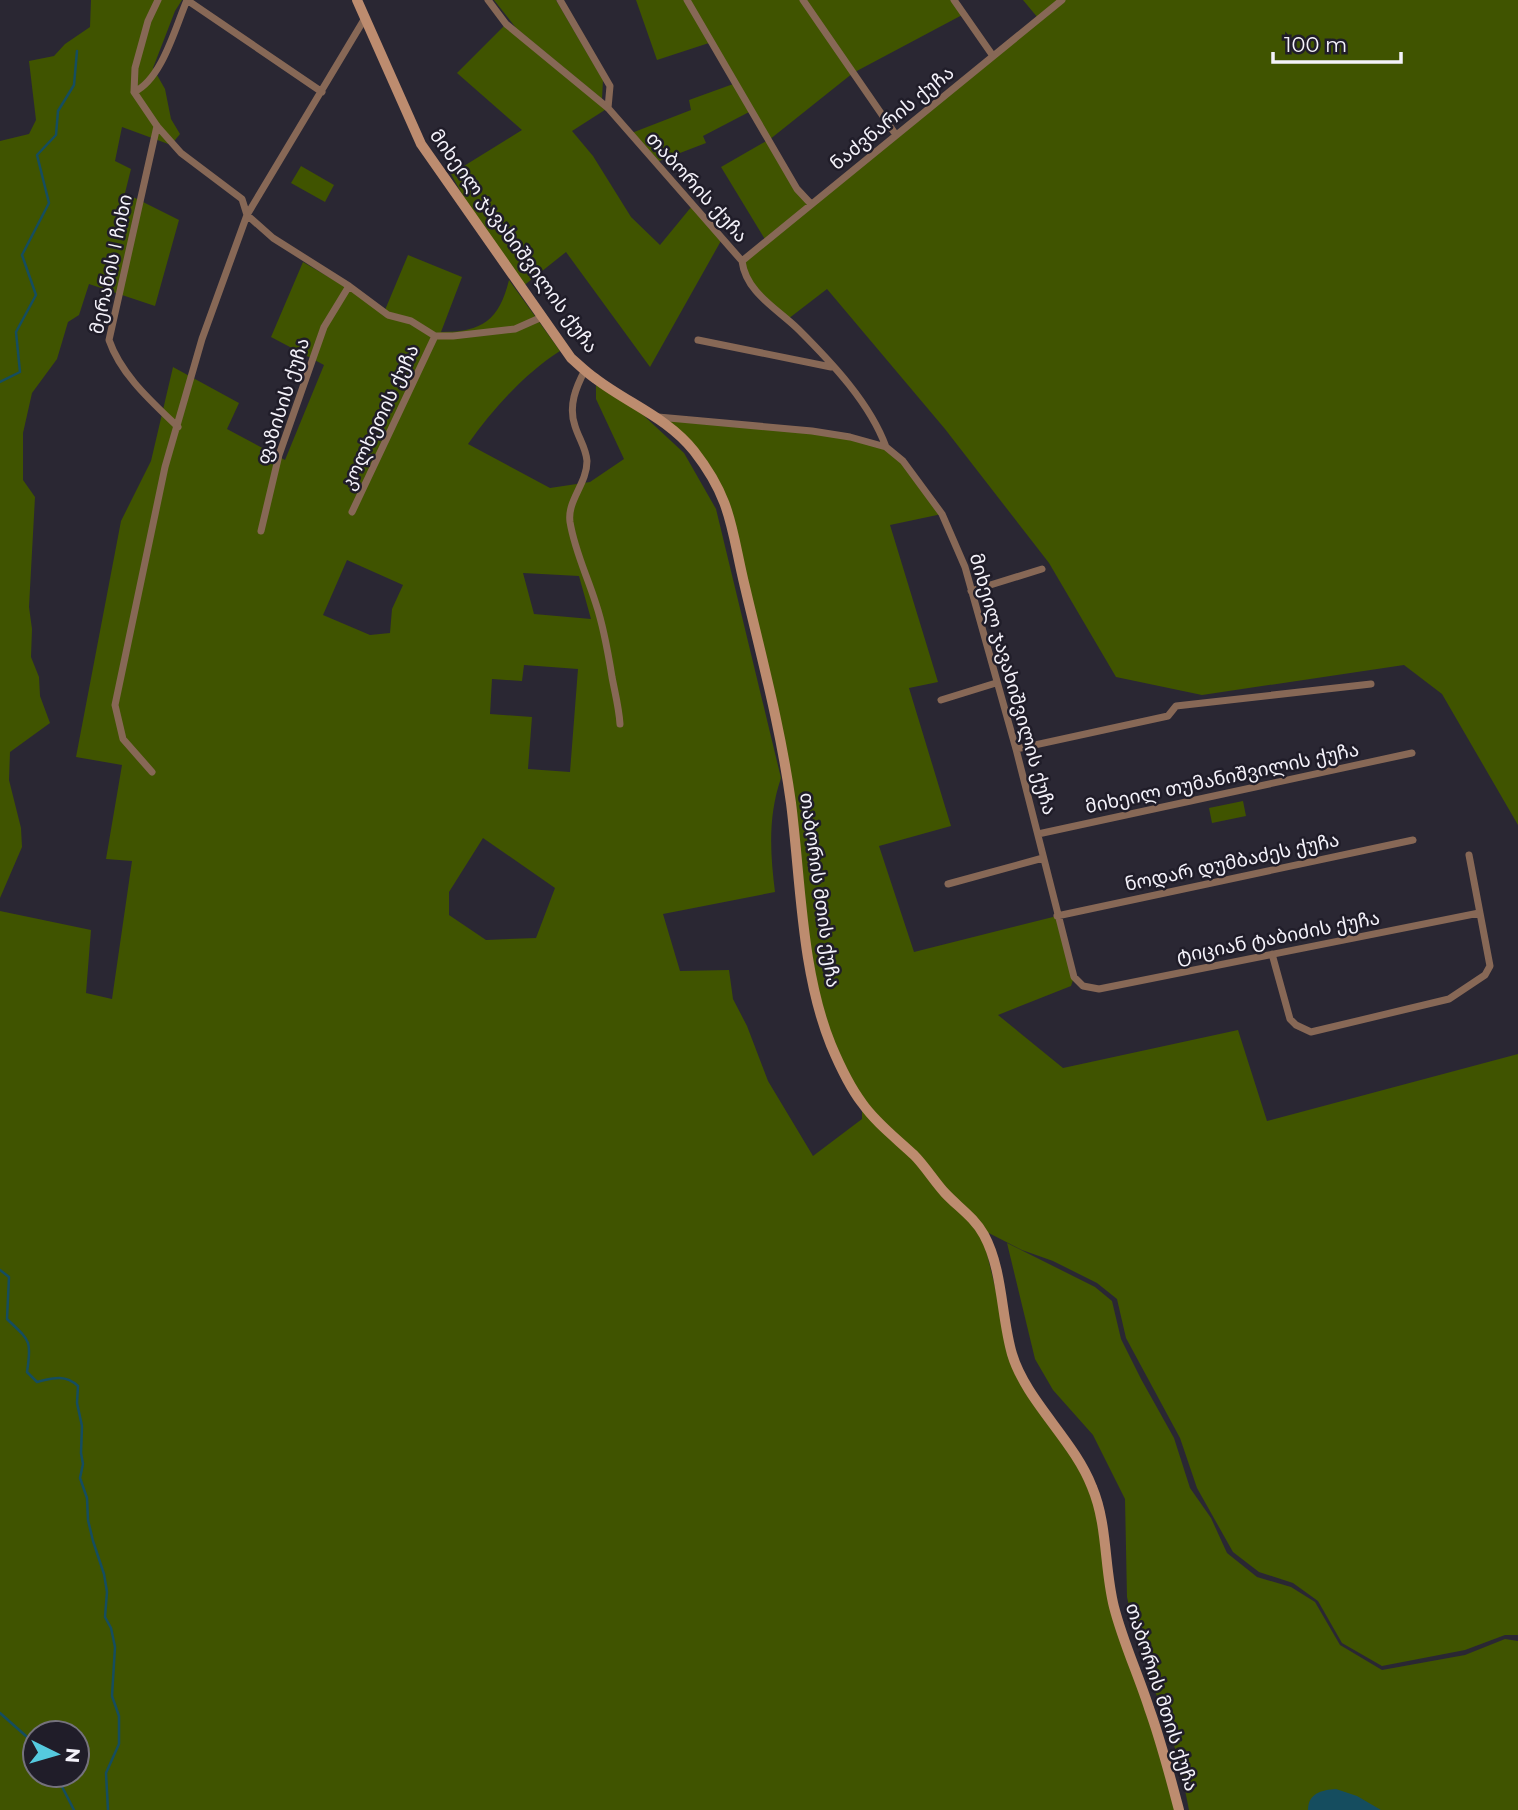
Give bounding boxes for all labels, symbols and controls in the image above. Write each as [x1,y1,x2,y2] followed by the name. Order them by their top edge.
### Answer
[1273,21,1401,65] scale bar
[1284,32,1347,57] text: 100 m
[825,61,959,175] street label: ნაძვნარის ქუჩა
[424,125,603,358] street label: მიხეილ ჯავახიშვილის ქუჩა
[641,127,753,247] street label: თაბორის ქუჩა
[85,192,137,336] street label: მერანის I ჩიხი
[252,335,314,467] street label: ფაზისის ქუჩა
[336,341,425,494] street label: კოლხეთის ქუჩა
[964,551,1061,818] street label: მიხეილ ჯავახიშვილის ქუჩა
[1083,738,1361,819] street label: მიხეილ თუმანიშვილის ქუჩა
[795,791,845,989] street label: თაბორის მთის ქუჩა
[1123,828,1341,897] street label: ნოდარ დუმბაძეს ქუჩა
[1174,906,1382,968] street label: ტიციან ტაბიძის ქუჩა
[1121,1600,1203,1794] street label: თაბორის მთის ქუჩა
[21,1719,91,1789] north arrow
[60,1747,85,1764] text: N

